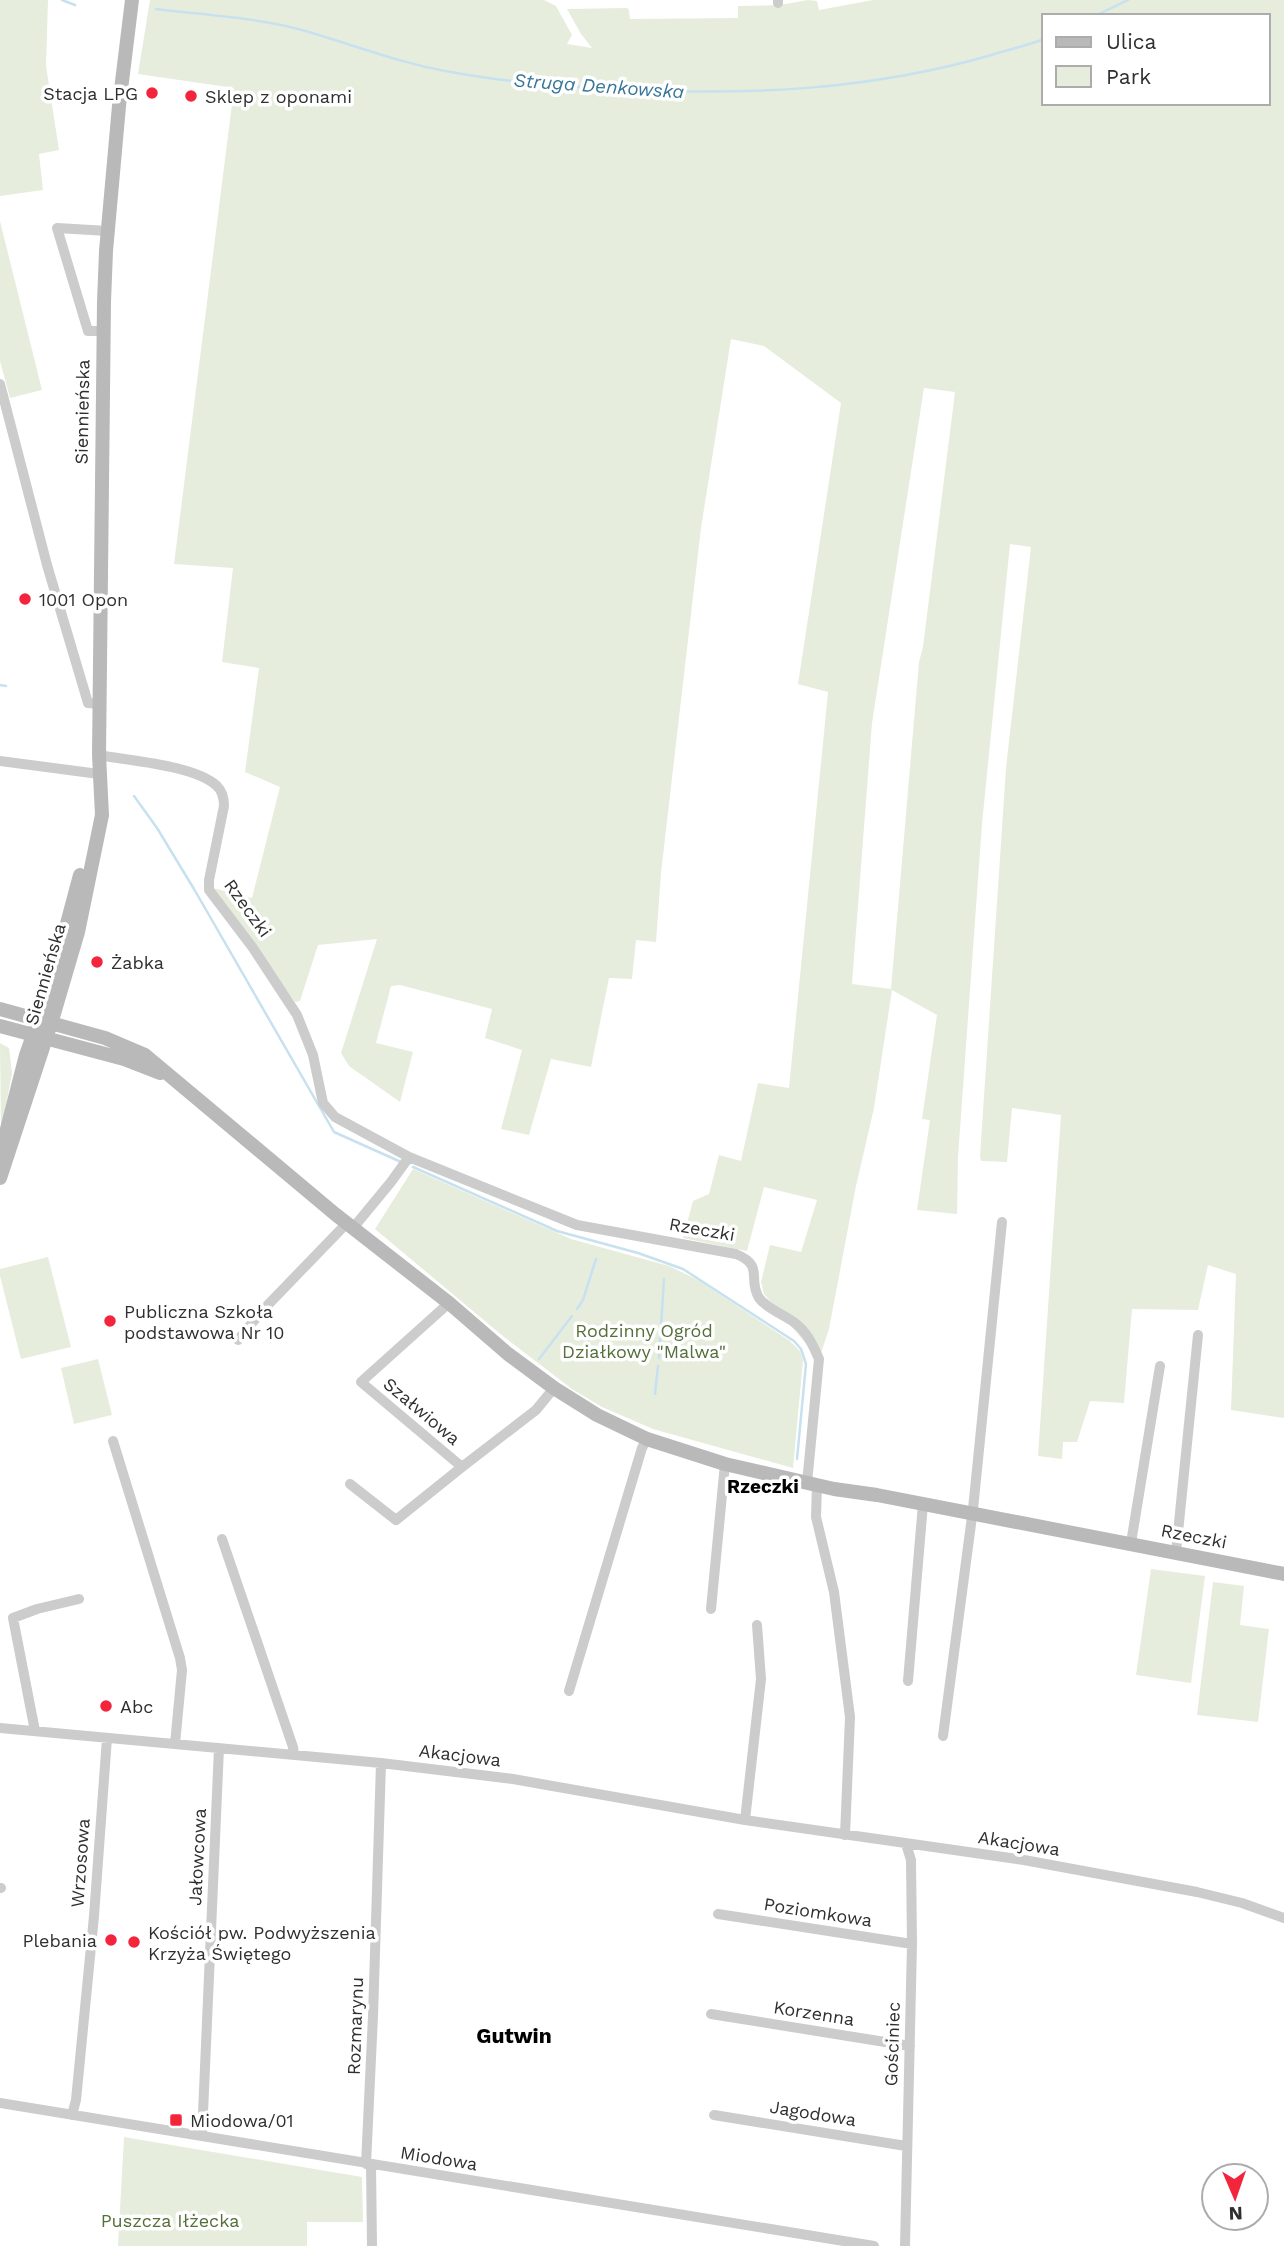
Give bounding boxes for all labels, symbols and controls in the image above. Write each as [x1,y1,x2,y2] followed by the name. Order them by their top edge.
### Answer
[1042,14,1270,105] legend
[1106,29,1157,54] text: Ulica
[1106,64,1151,89] text: Park
[513,69,685,103] water label: Struga Denkowska
[43,83,138,104] place label: Stacja LPG
[144,85,160,101] marker: Stacja LPG
[205,86,352,107] place label: Sklep z oponami
[183,88,199,104] marker: Sklep z oponami
[71,359,93,465] street label: Siennieńska
[39,589,128,610] place label: 1001 Opon
[17,591,33,607] marker: 1001 Opon
[220,875,276,941] street label: Rzeczki
[20,921,70,1027] street label: Siennieńska
[111,952,164,973] place label: Żabka
[89,954,105,970] marker: Żabka
[667,1213,737,1245] street label: Rzeczki
[124,1301,284,1343] place label: Publiczna Szkoła podstawowa Nr 10
[102,1313,118,1329] marker: Publiczna Szkoła podstawowa Nr 10
[562,1320,726,1362] park label: Rodzinny Ogród Działkowy "Malwa"
[379,1373,465,1449] street label: Szałwiowa
[727,1475,799,1498] district label: Rzeczki
[1159,1519,1229,1553] street label: Rzeczki
[120,1696,153,1717] place label: Abc
[98,1698,114,1714] marker: Abc
[418,1740,502,1770] street label: Akacjowa
[184,1808,210,1906] street label: Jałowcowa
[66,1818,94,1908] street label: Wrzosowa
[977,1826,1061,1860] street label: Akacjowa
[762,1893,874,1931] street label: Poziomkowa
[148,1922,376,1964] place label: Kościół pw. Podwyższenia Krzyża Świętego
[23,1930,97,1951] place label: Plebania
[103,1932,119,1948] marker: Plebania
[126,1934,142,1950] marker: Kościół pw. Podwyższenia Krzyża Świętego
[343,1977,367,2075] street label: Rozmarynu
[772,1996,856,2030] street label: Korzenna
[880,2001,904,2087] street label: Gościniec
[476,2023,552,2048] district label: Gutwin
[768,2096,858,2130] street label: Jagodowa
[190,2110,294,2131] place label: Miodowa/01
[168,2112,184,2128] marker: Miodowa/01
[399,2142,479,2174] street label: Miodowa
[1200,2162,1270,2232] north arrow
[1228,2202,1243,2225] text: N
[101,2210,239,2231] park label: Puszcza Iłżecka

